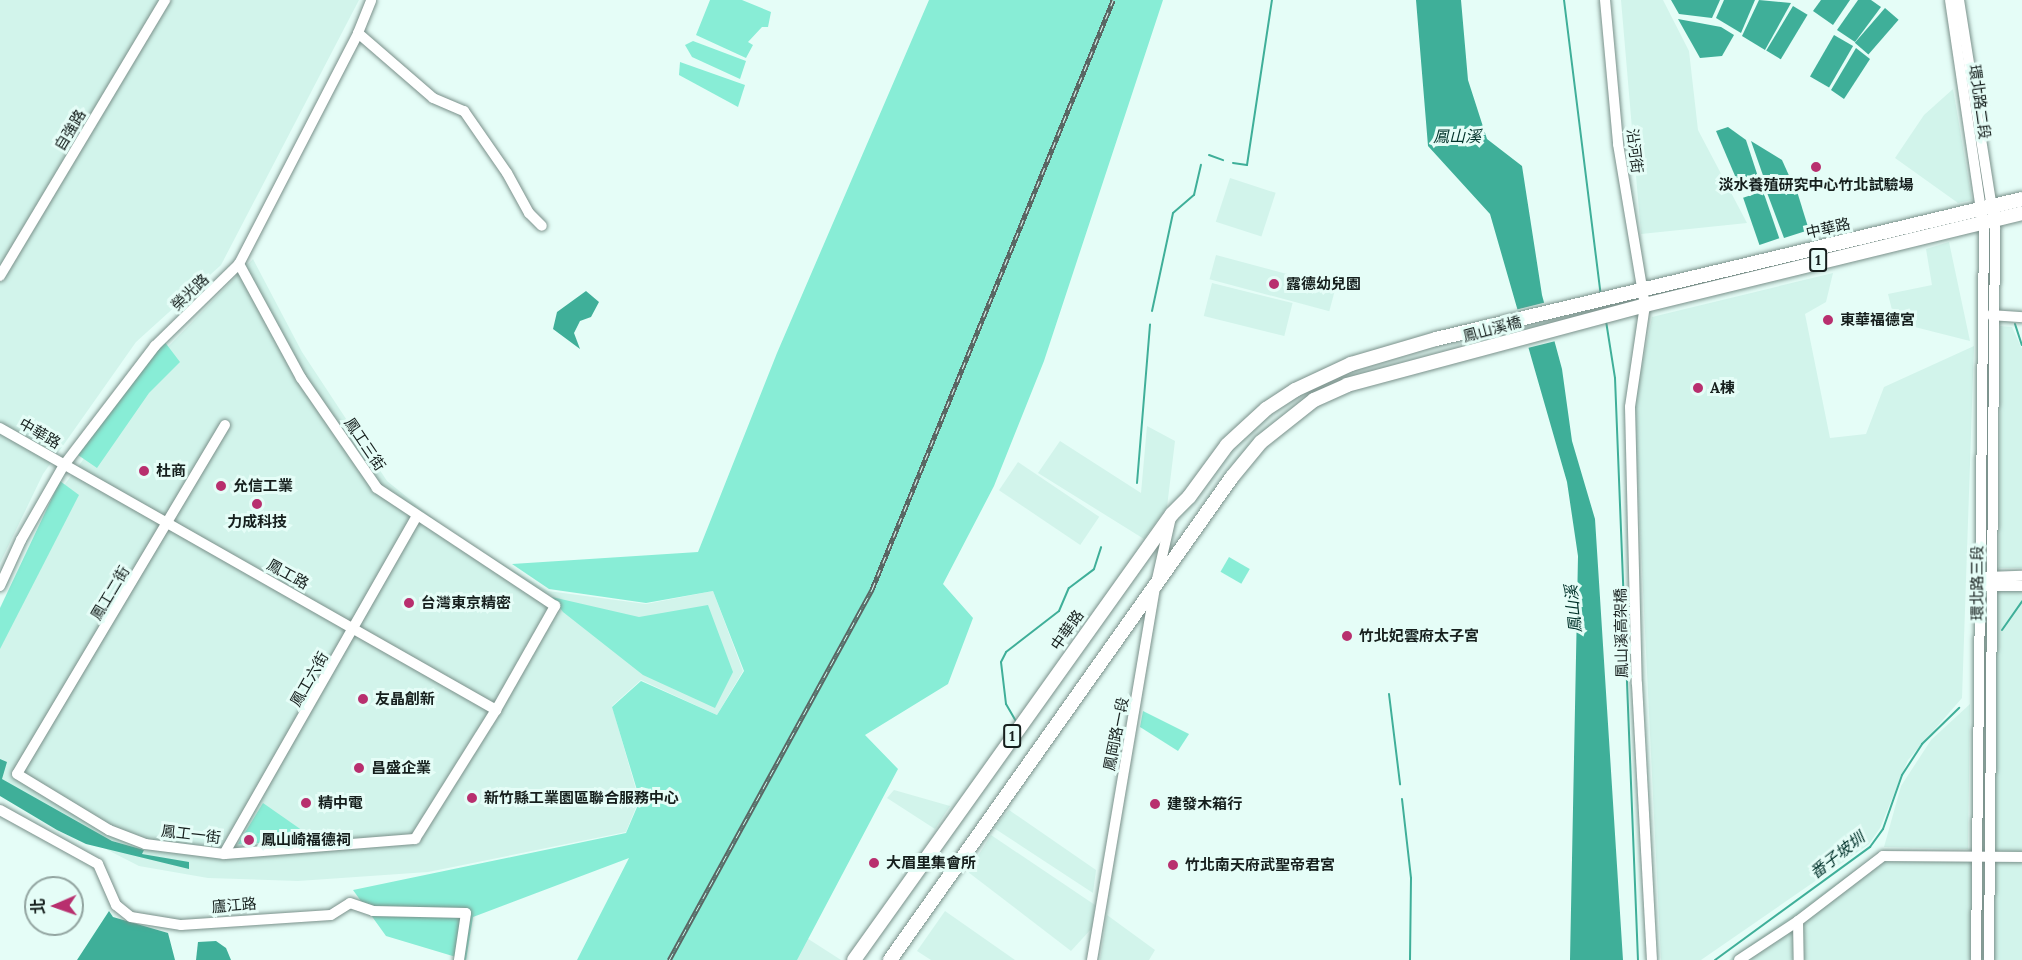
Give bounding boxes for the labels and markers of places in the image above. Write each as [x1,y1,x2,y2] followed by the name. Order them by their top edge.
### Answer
[1809,160,1823,174] marker: 淡水養殖研究中心竹北試驗場
[1719,176,1913,194] place label: 淡水養殖研究中心竹北試驗場
[1286,275,1361,293] place label: 露德幼兒園
[1267,277,1281,291] marker: 露德幼兒園
[1840,311,1915,329] place label: 東華福德宮
[1821,313,1835,327] marker: 東華福德宮
[1710,379,1735,397] place label: A棟
[1691,381,1705,395] marker: A棟
[156,462,186,480] place label: 杜商
[137,464,151,478] marker: 杜商
[233,477,293,495] place label: 允信工業
[214,479,228,493] marker: 允信工業
[250,497,264,511] marker: 力成科技
[227,513,287,531] place label: 力成科技
[421,594,511,612] place label: 台灣東京精密
[402,596,416,610] marker: 台灣東京精密
[1359,627,1479,645] place label: 竹北妃雲府太子宮
[1340,629,1354,643] marker: 竹北妃雲府太子宮
[375,690,435,708] place label: 友晶創新
[356,692,370,706] marker: 友晶創新
[371,759,431,777] place label: 昌盛企業
[352,761,366,775] marker: 昌盛企業
[484,789,679,807] place label: 新竹縣工業園區聯合服務中心
[465,791,479,805] marker: 新竹縣工業園區聯合服務中心
[318,794,363,812] place label: 精中電
[1167,795,1242,813] place label: 建發木箱行
[299,796,313,810] marker: 精中電
[1148,797,1162,811] marker: 建發木箱行
[261,831,351,849] place label: 鳳山崎福德祠
[242,833,256,847] marker: 鳳山崎福德祠
[886,854,976,872] place label: 大眉里集會所
[867,856,881,870] marker: 大眉里集會所
[1185,856,1335,874] place label: 竹北南天府武聖帝君宮
[1166,858,1180,872] marker: 竹北南天府武聖帝君宮

